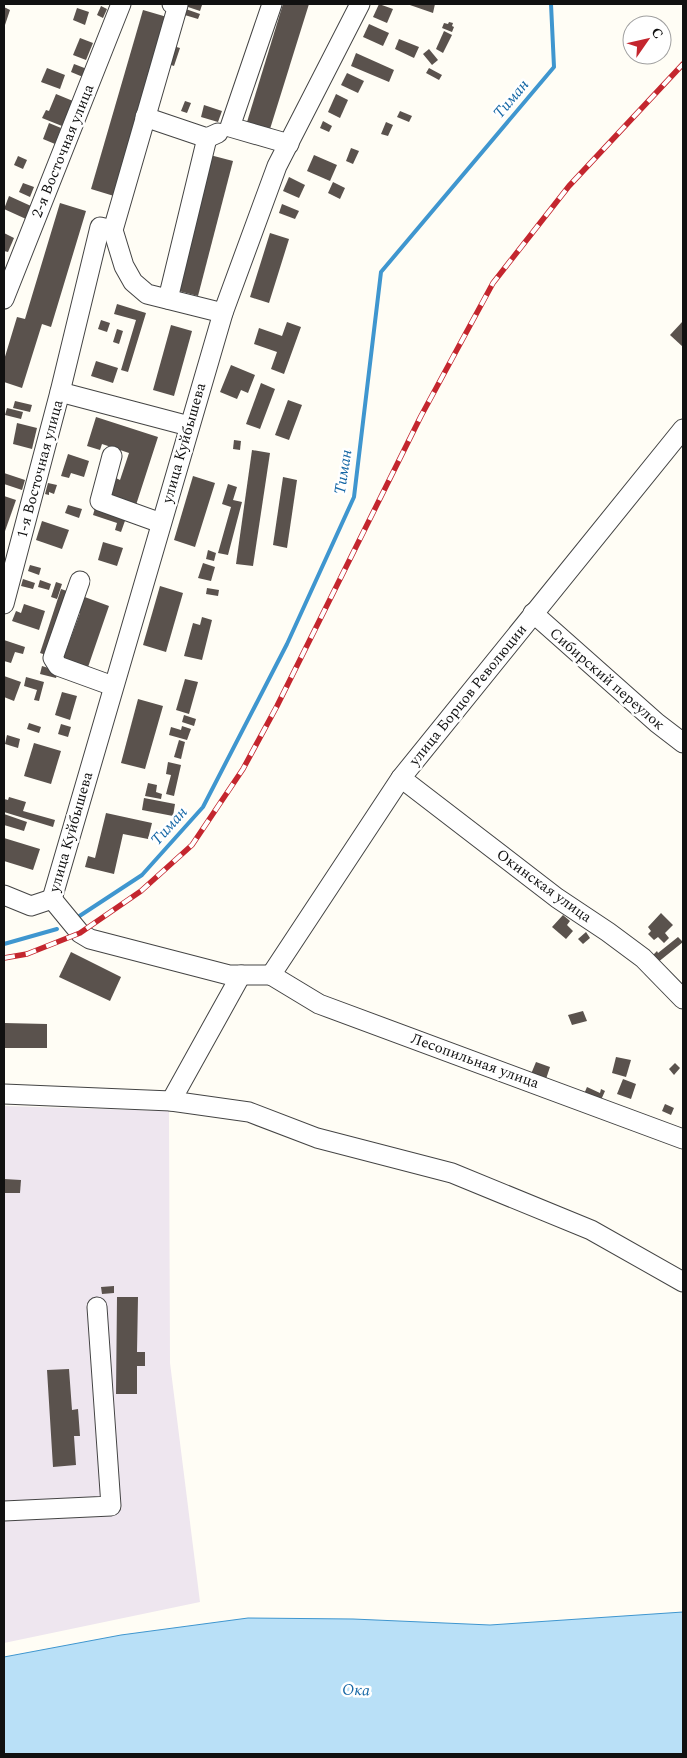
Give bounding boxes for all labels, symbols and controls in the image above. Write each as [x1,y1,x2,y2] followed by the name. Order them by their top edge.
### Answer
[622,15,672,65] north arrow
[646,23,669,43] text: С
[487,73,535,124] water label: Тиман
[26,80,101,221] street label: 2-я Восточная улица
[156,379,212,507] street label: улица Куйбышева
[10,397,70,541] street label: 1-я Восточная улица
[328,447,358,496] water label: Тиман
[403,619,533,772] street label: улица Борцов Революции
[544,622,670,736] street label: Сибирский переулок
[43,768,99,896] street label: улица Куйбышева
[145,801,194,851] water label: Тиман
[491,843,597,929] street label: Окинская улица
[408,1027,543,1095] street label: Лесопильная улица
[342,1678,370,1702] water label: Ока

